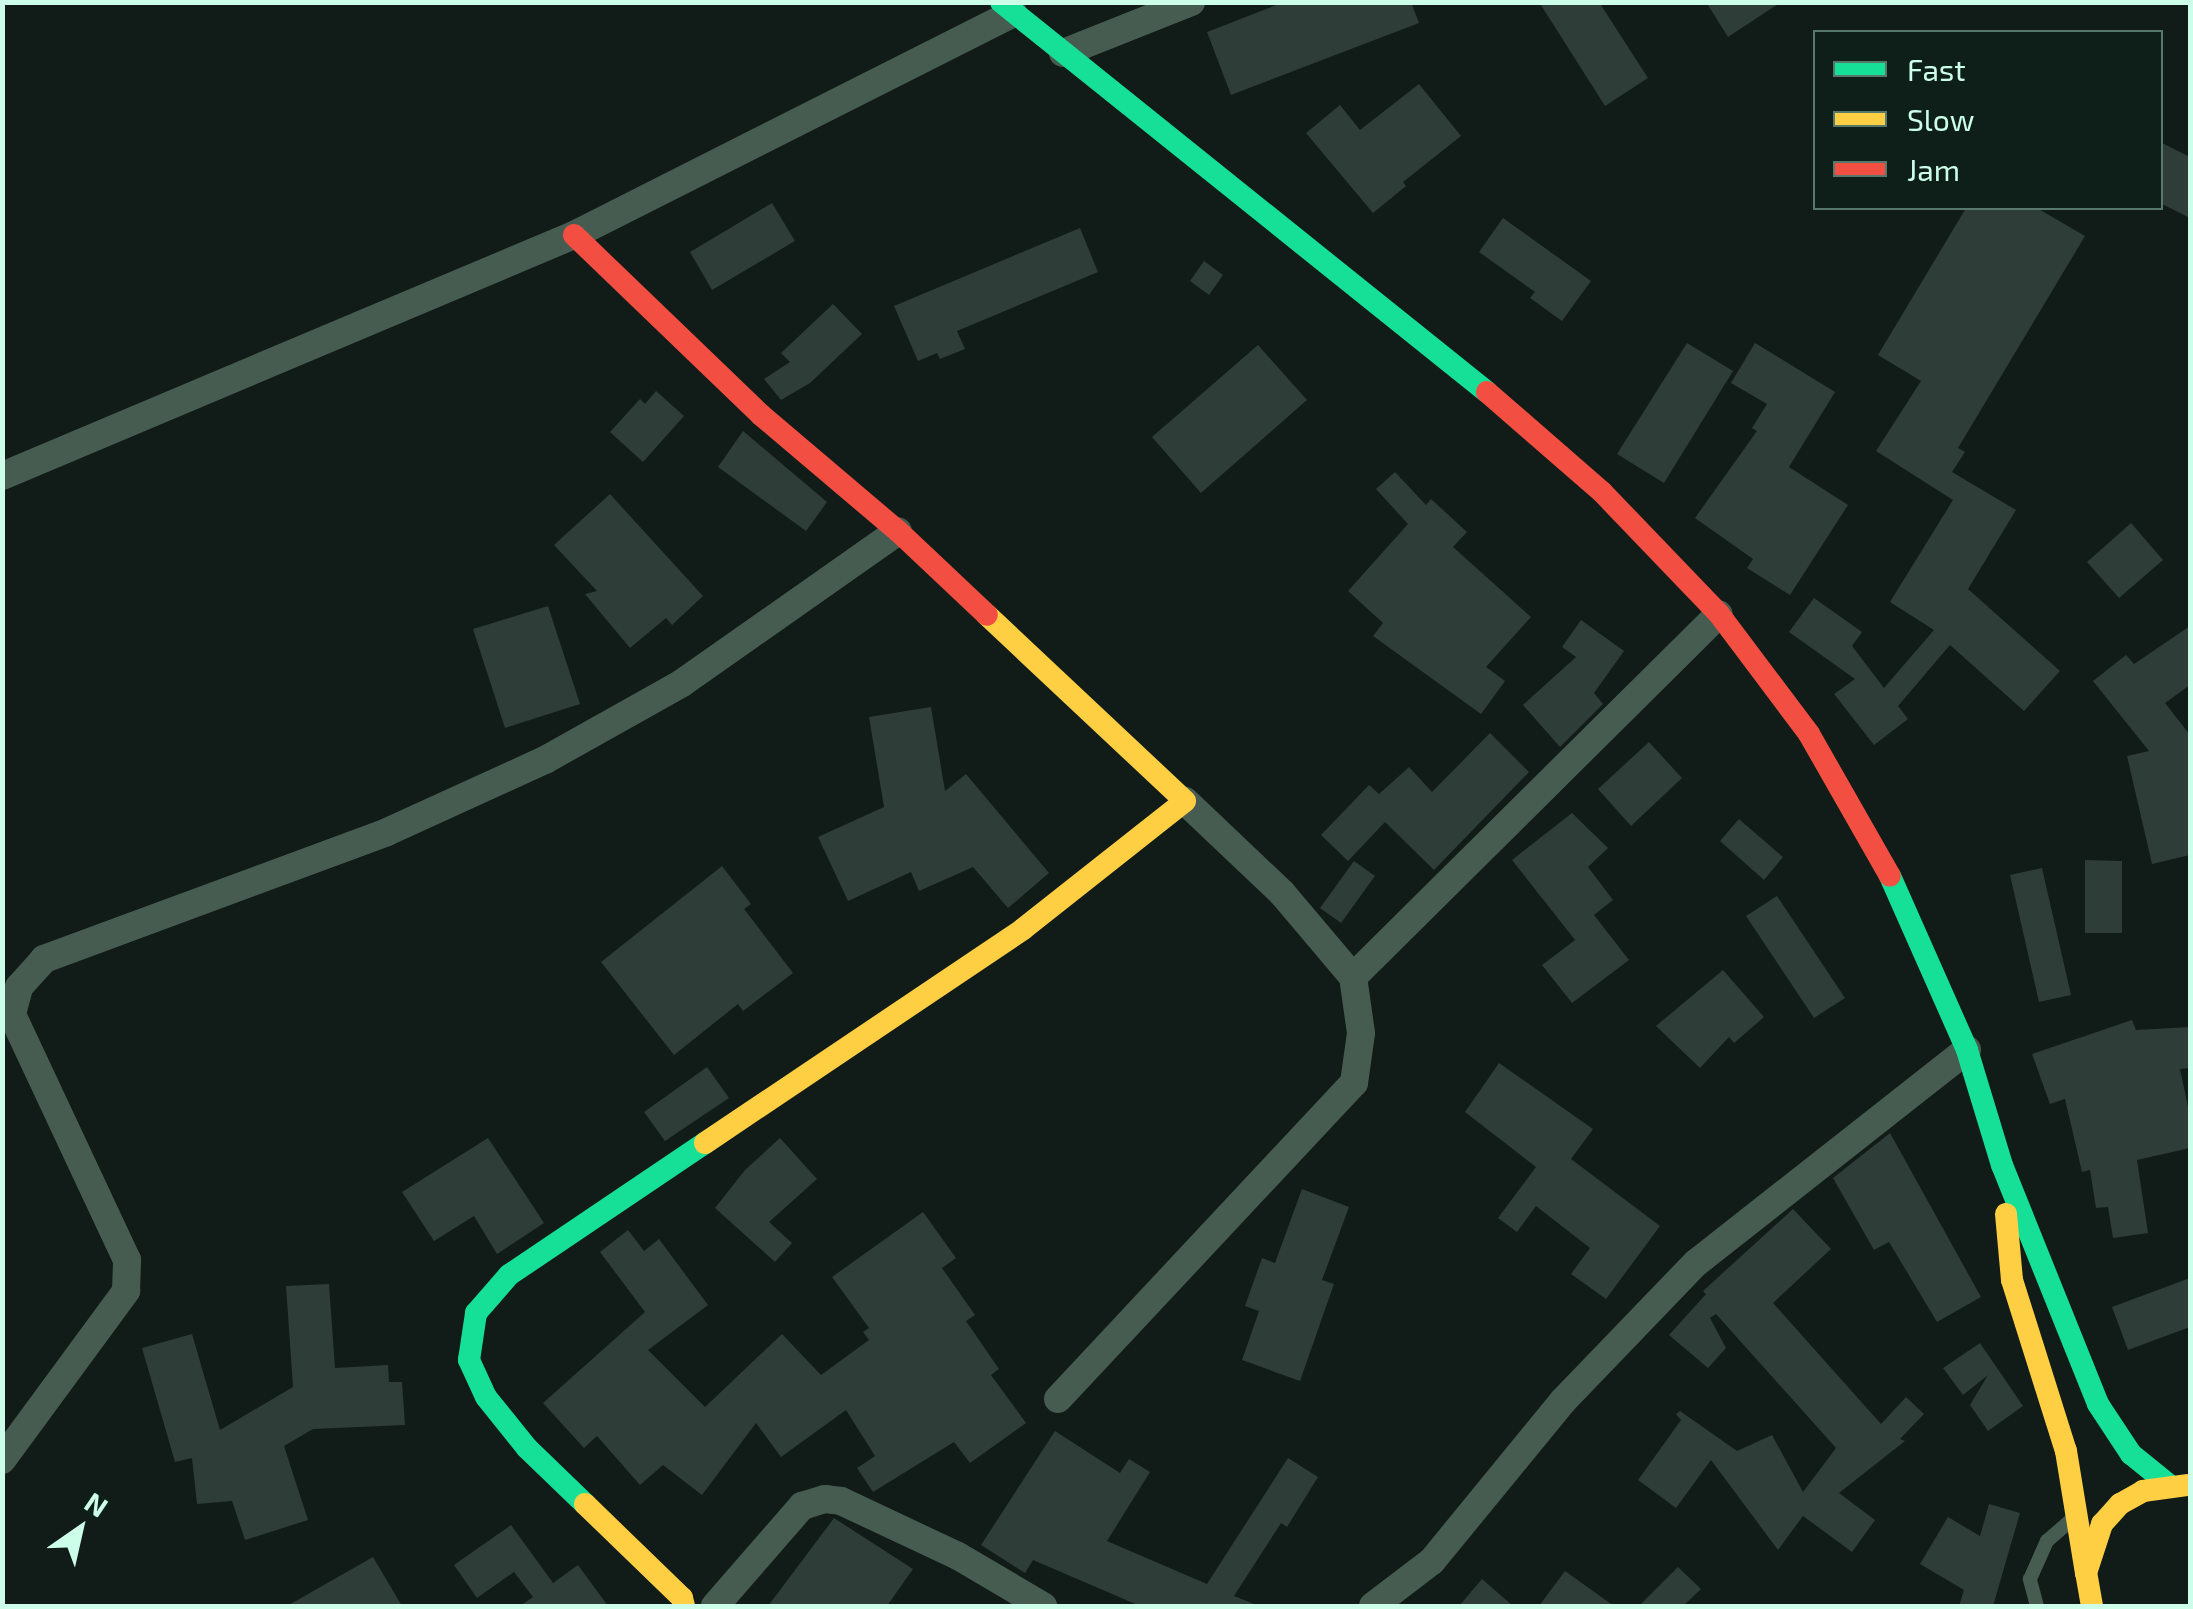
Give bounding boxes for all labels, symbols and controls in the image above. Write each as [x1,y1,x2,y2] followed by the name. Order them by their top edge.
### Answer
[1813,30,2163,210] legend
[1907,51,1966,87] text: Fast
[1907,101,1974,137] text: Slow
[1907,151,1960,187] text: Jam
[30,1479,130,1579] north arrow
[79,1484,115,1524] text: N

